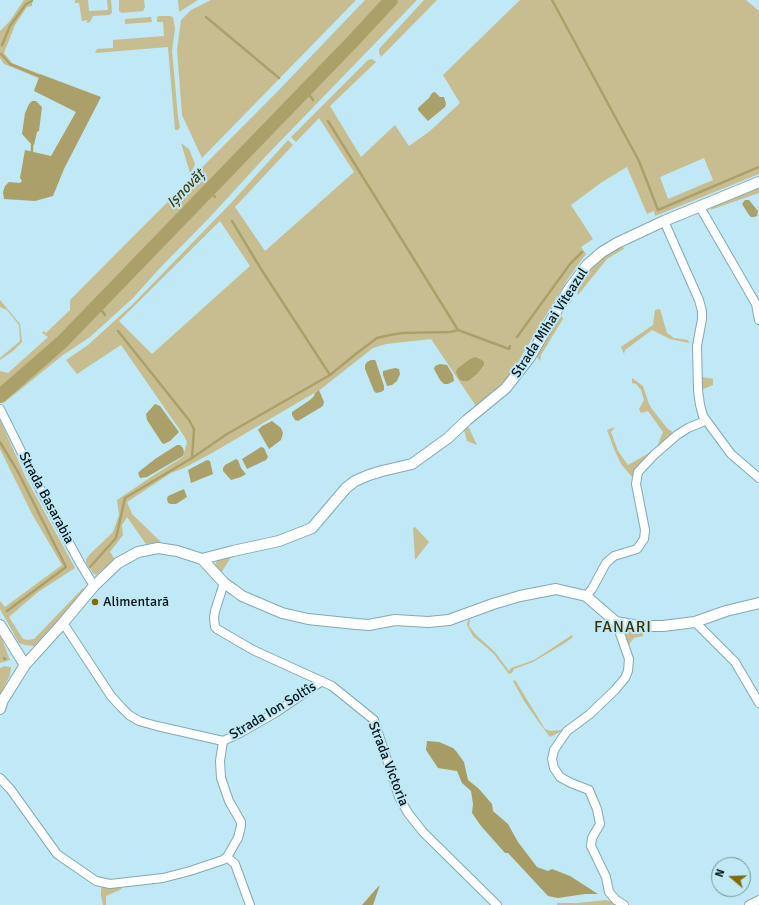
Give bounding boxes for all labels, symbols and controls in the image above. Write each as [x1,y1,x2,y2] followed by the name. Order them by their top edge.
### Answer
[163,166,209,212] water label: Ișnovăț
[508,265,592,381] street label: Strada Mihai Viteazul
[15,449,77,547] street label: Strada Basarabia
[103,594,169,610] place label: Alimentară
[90,597,100,607] marker: Alimentară
[594,618,652,638] district label: FANARI
[227,678,319,744] street label: Strada Ion Soltîs
[364,719,412,809] street label: Strada Victoria
[711,857,751,897] north arrow
[713,868,728,879] text: N

